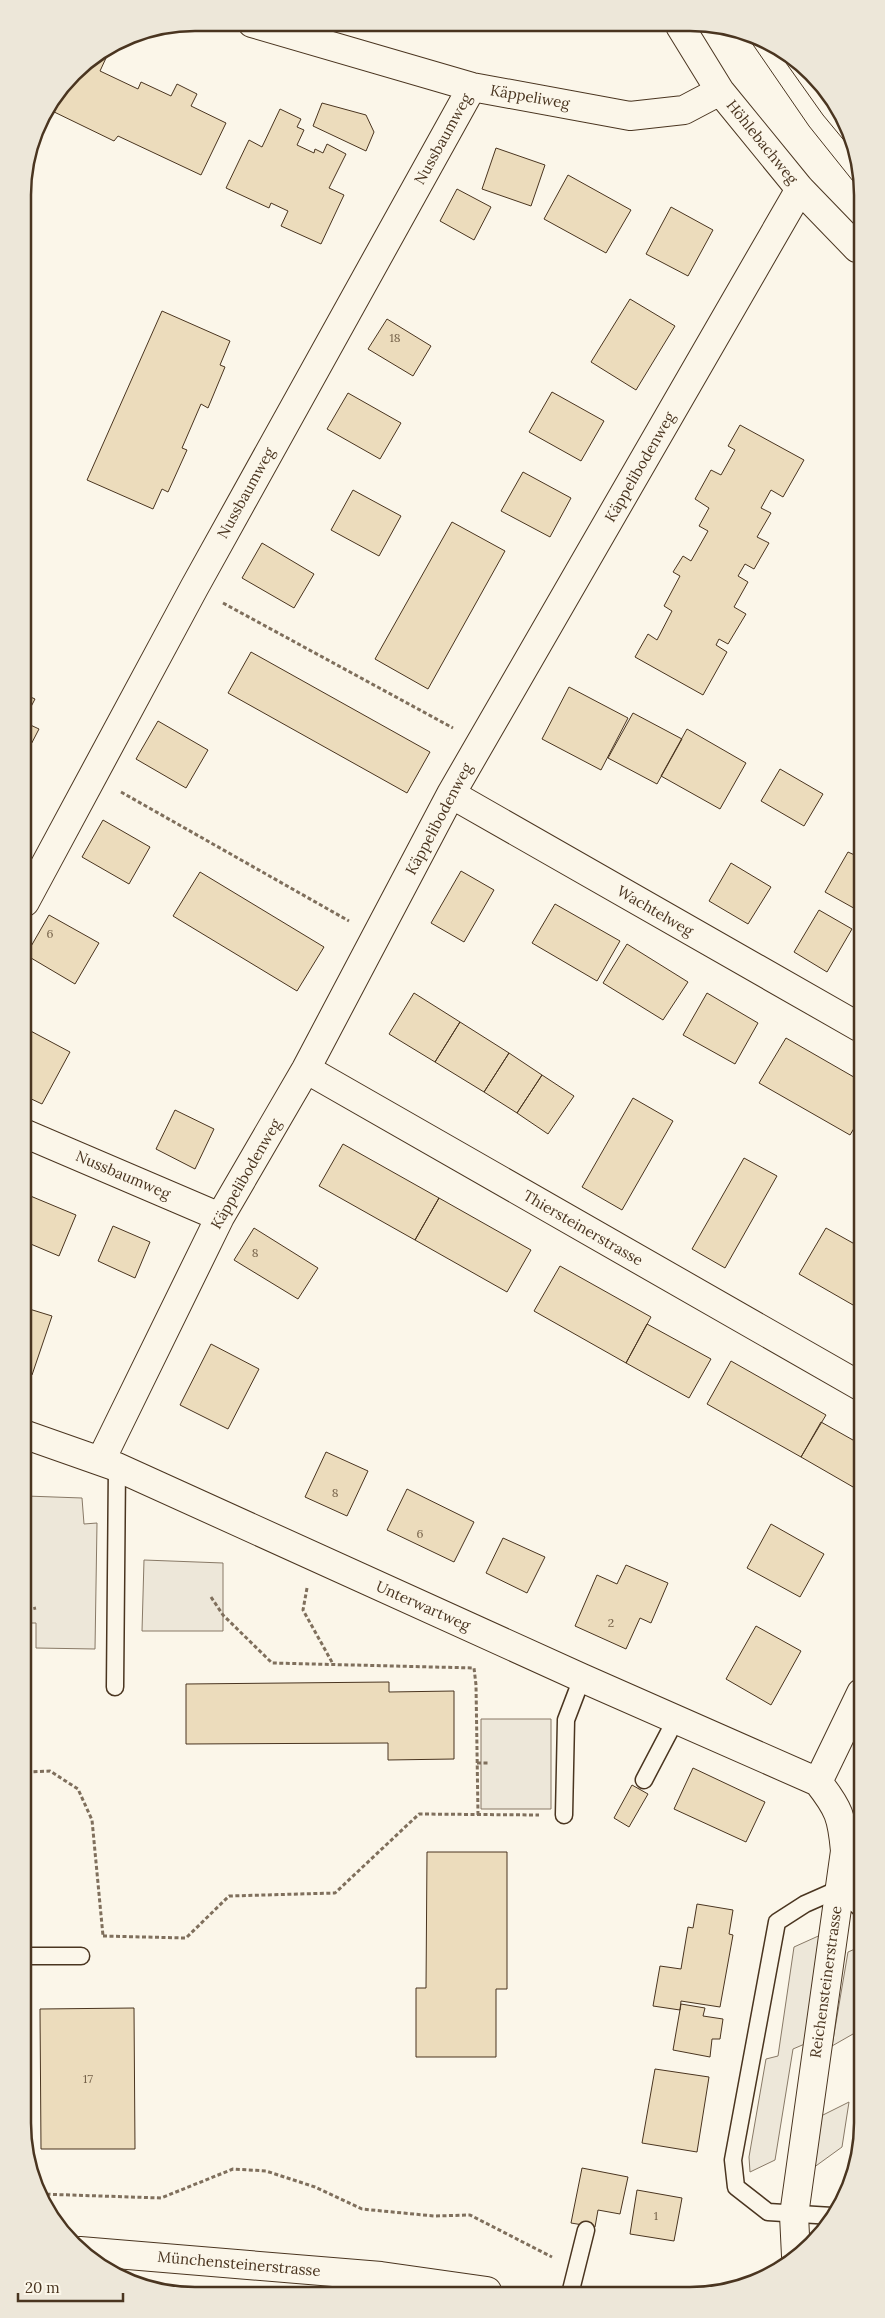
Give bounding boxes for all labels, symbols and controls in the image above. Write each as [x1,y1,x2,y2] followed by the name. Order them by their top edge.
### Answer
[489,80,572,113] street label: Käppeliweg
[410,89,476,188] street label: Nussbaumweg
[723,96,803,188] street label: Höhlebachweg
[389,330,401,345] house number: 18
[600,408,679,525] street label: Käppelibodenweg
[213,443,279,542] street label: Nussbaumweg
[401,759,476,878] street label: Käppelibodenweg
[614,881,697,940] street label: Wachtelweg
[47,926,54,941] house number: 6
[206,1115,285,1232] street label: Käppelibodenweg
[73,1146,174,1203] street label: Nussbaumweg
[520,1186,647,1270] street label: Thiersteinerstrasse
[252,1245,259,1260] house number: 8
[332,1485,339,1500] house number: 8
[417,1526,424,1541] house number: 6
[373,1576,474,1635] street label: Unterwartweg
[608,1615,614,1630] house number: 2
[805,1905,846,2059] street label: Reichensteinerstrasse
[83,2071,93,2086] house number: 17
[654,2208,658,2223] house number: 1
[157,2247,321,2280] street label: Münchensteinerstrasse
[18,2270,122,2302] scale bar
[25,2278,60,2297] text: 20 m

